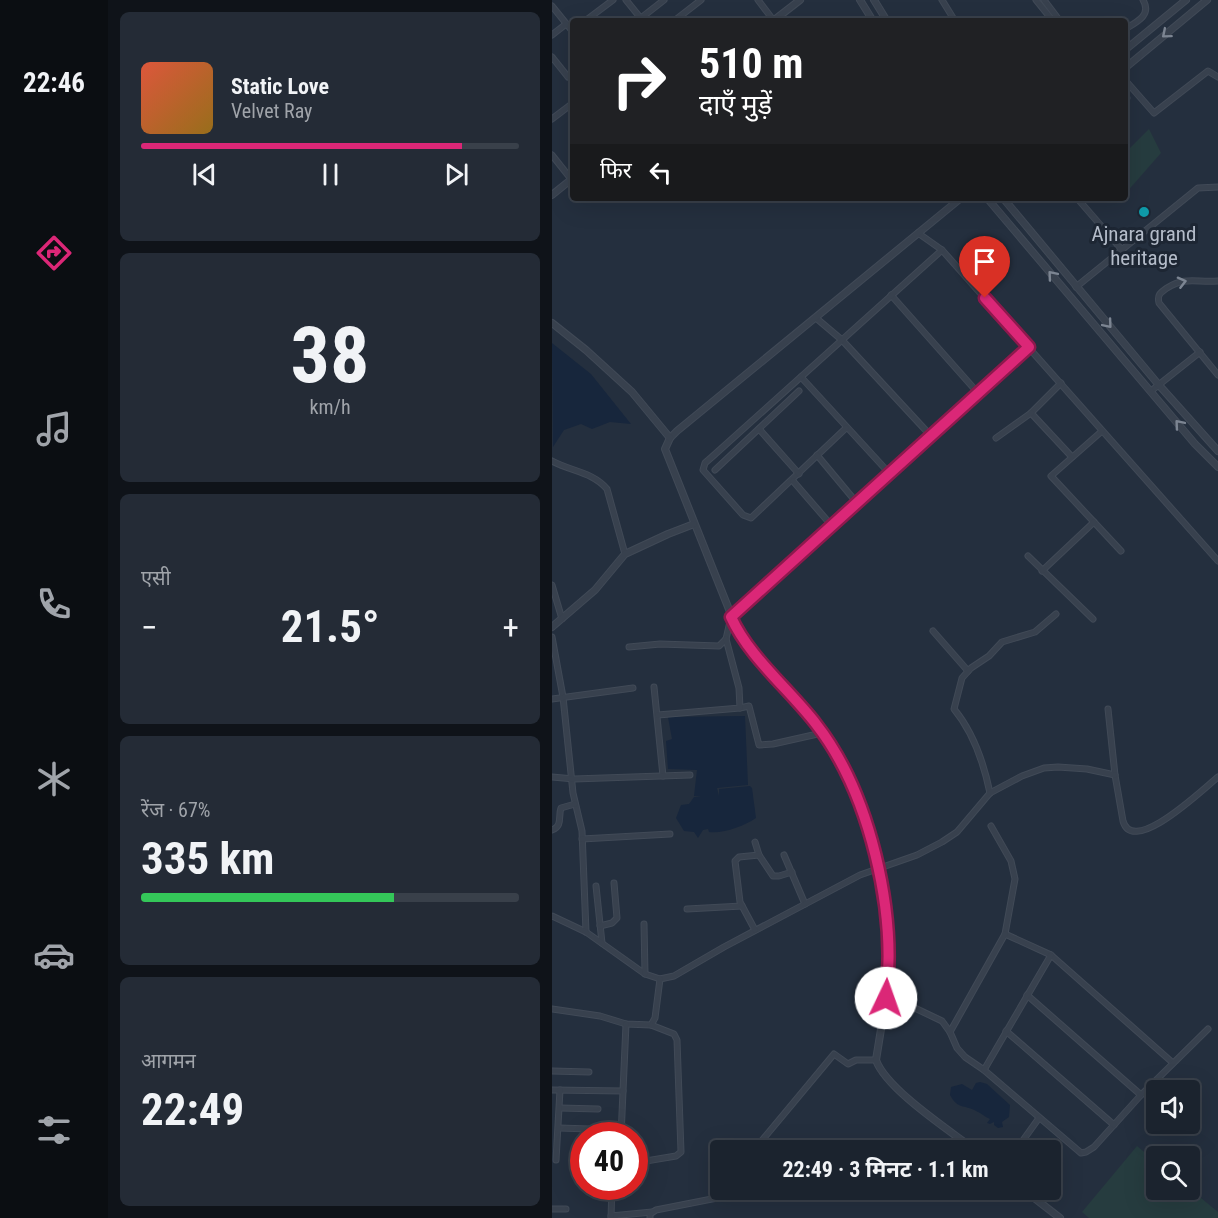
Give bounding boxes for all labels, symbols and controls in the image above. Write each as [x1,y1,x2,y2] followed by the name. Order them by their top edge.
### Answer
[1162,27,1173,38] one-way arrow
[699,39,804,88] text: 510 m
[600,42,678,120] icon: right
[23,67,85,99] text: 22:46
[231,74,329,99] text: Static Love
[699,89,772,121] text: दाएँ मुड़ें
[231,99,312,123] text: Velvet Ray
[644,156,677,189] icon: left
[188,158,221,191] icon: previous
[314,158,347,191] icon: pause
[440,158,473,191] icon: next
[600,158,632,183] text: फिर
[1137,205,1151,219] marker: Ajnara grand heritage
[1092,222,1196,270] place label: Ajnara grand heritage
[33,232,75,274] icon: directions
[959,236,1010,298] pin
[968,245,1001,278] icon: arrive
[1048,271,1059,282] one-way arrow
[1177,277,1187,290] one-way arrow
[291,310,369,401] text: 38
[1100,317,1111,328] one-way arrow
[309,395,351,419] text: km/h
[33,408,75,450] icon: music
[1175,420,1186,431] one-way arrow
[141,566,171,590] text: एसी
[33,583,75,625] icon: phone
[281,600,379,653] text: 21.5°
[141,608,158,647] text: −
[503,608,519,647] text: +
[33,758,75,800] icon: climate
[141,798,210,822] text: रेंज · 67%
[141,832,274,885] text: 335 km
[33,934,75,976] icon: car
[854,966,918,1030] position arrow
[141,1049,196,1073] text: आगमन
[1146,1080,1200,1200] map controls
[1146,1080,1200,1134] button: sound
[141,1083,244,1136] text: 22:49
[33,1109,75,1151] icon: filters
[570,1122,648,1200] speed limit sign: 40
[1146,1146,1200,1200] button: search
[782,1157,989,1182] text: 22:49 · 3 मिनट · 1.1 km

